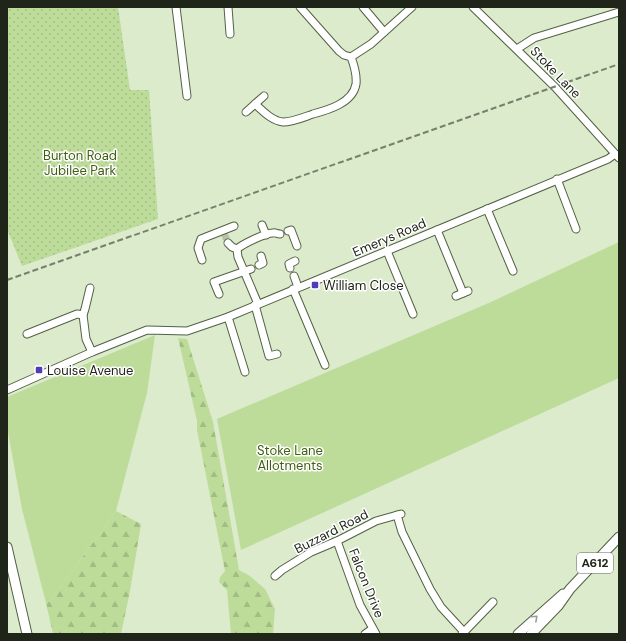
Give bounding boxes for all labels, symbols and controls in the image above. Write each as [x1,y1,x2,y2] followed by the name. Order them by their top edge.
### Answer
[527,43,585,102] street label: Stoke Lane
[43,147,117,179] park label: Burton Road Jubilee Park
[350,214,429,261] street label: Emerys Road
[323,277,404,294] place label: William Close
[310,280,320,290] marker: William Close
[47,362,133,379] place label: Louise Avenue
[34,365,44,375] marker: Louise Avenue
[257,442,323,474] park label: Stoke Lane Allotments
[291,506,371,557] street label: Buzzard Road
[345,546,388,620] street label: Falcon Drive
[577,553,613,573] road number: A612
[531,615,538,622] one-way arrow

